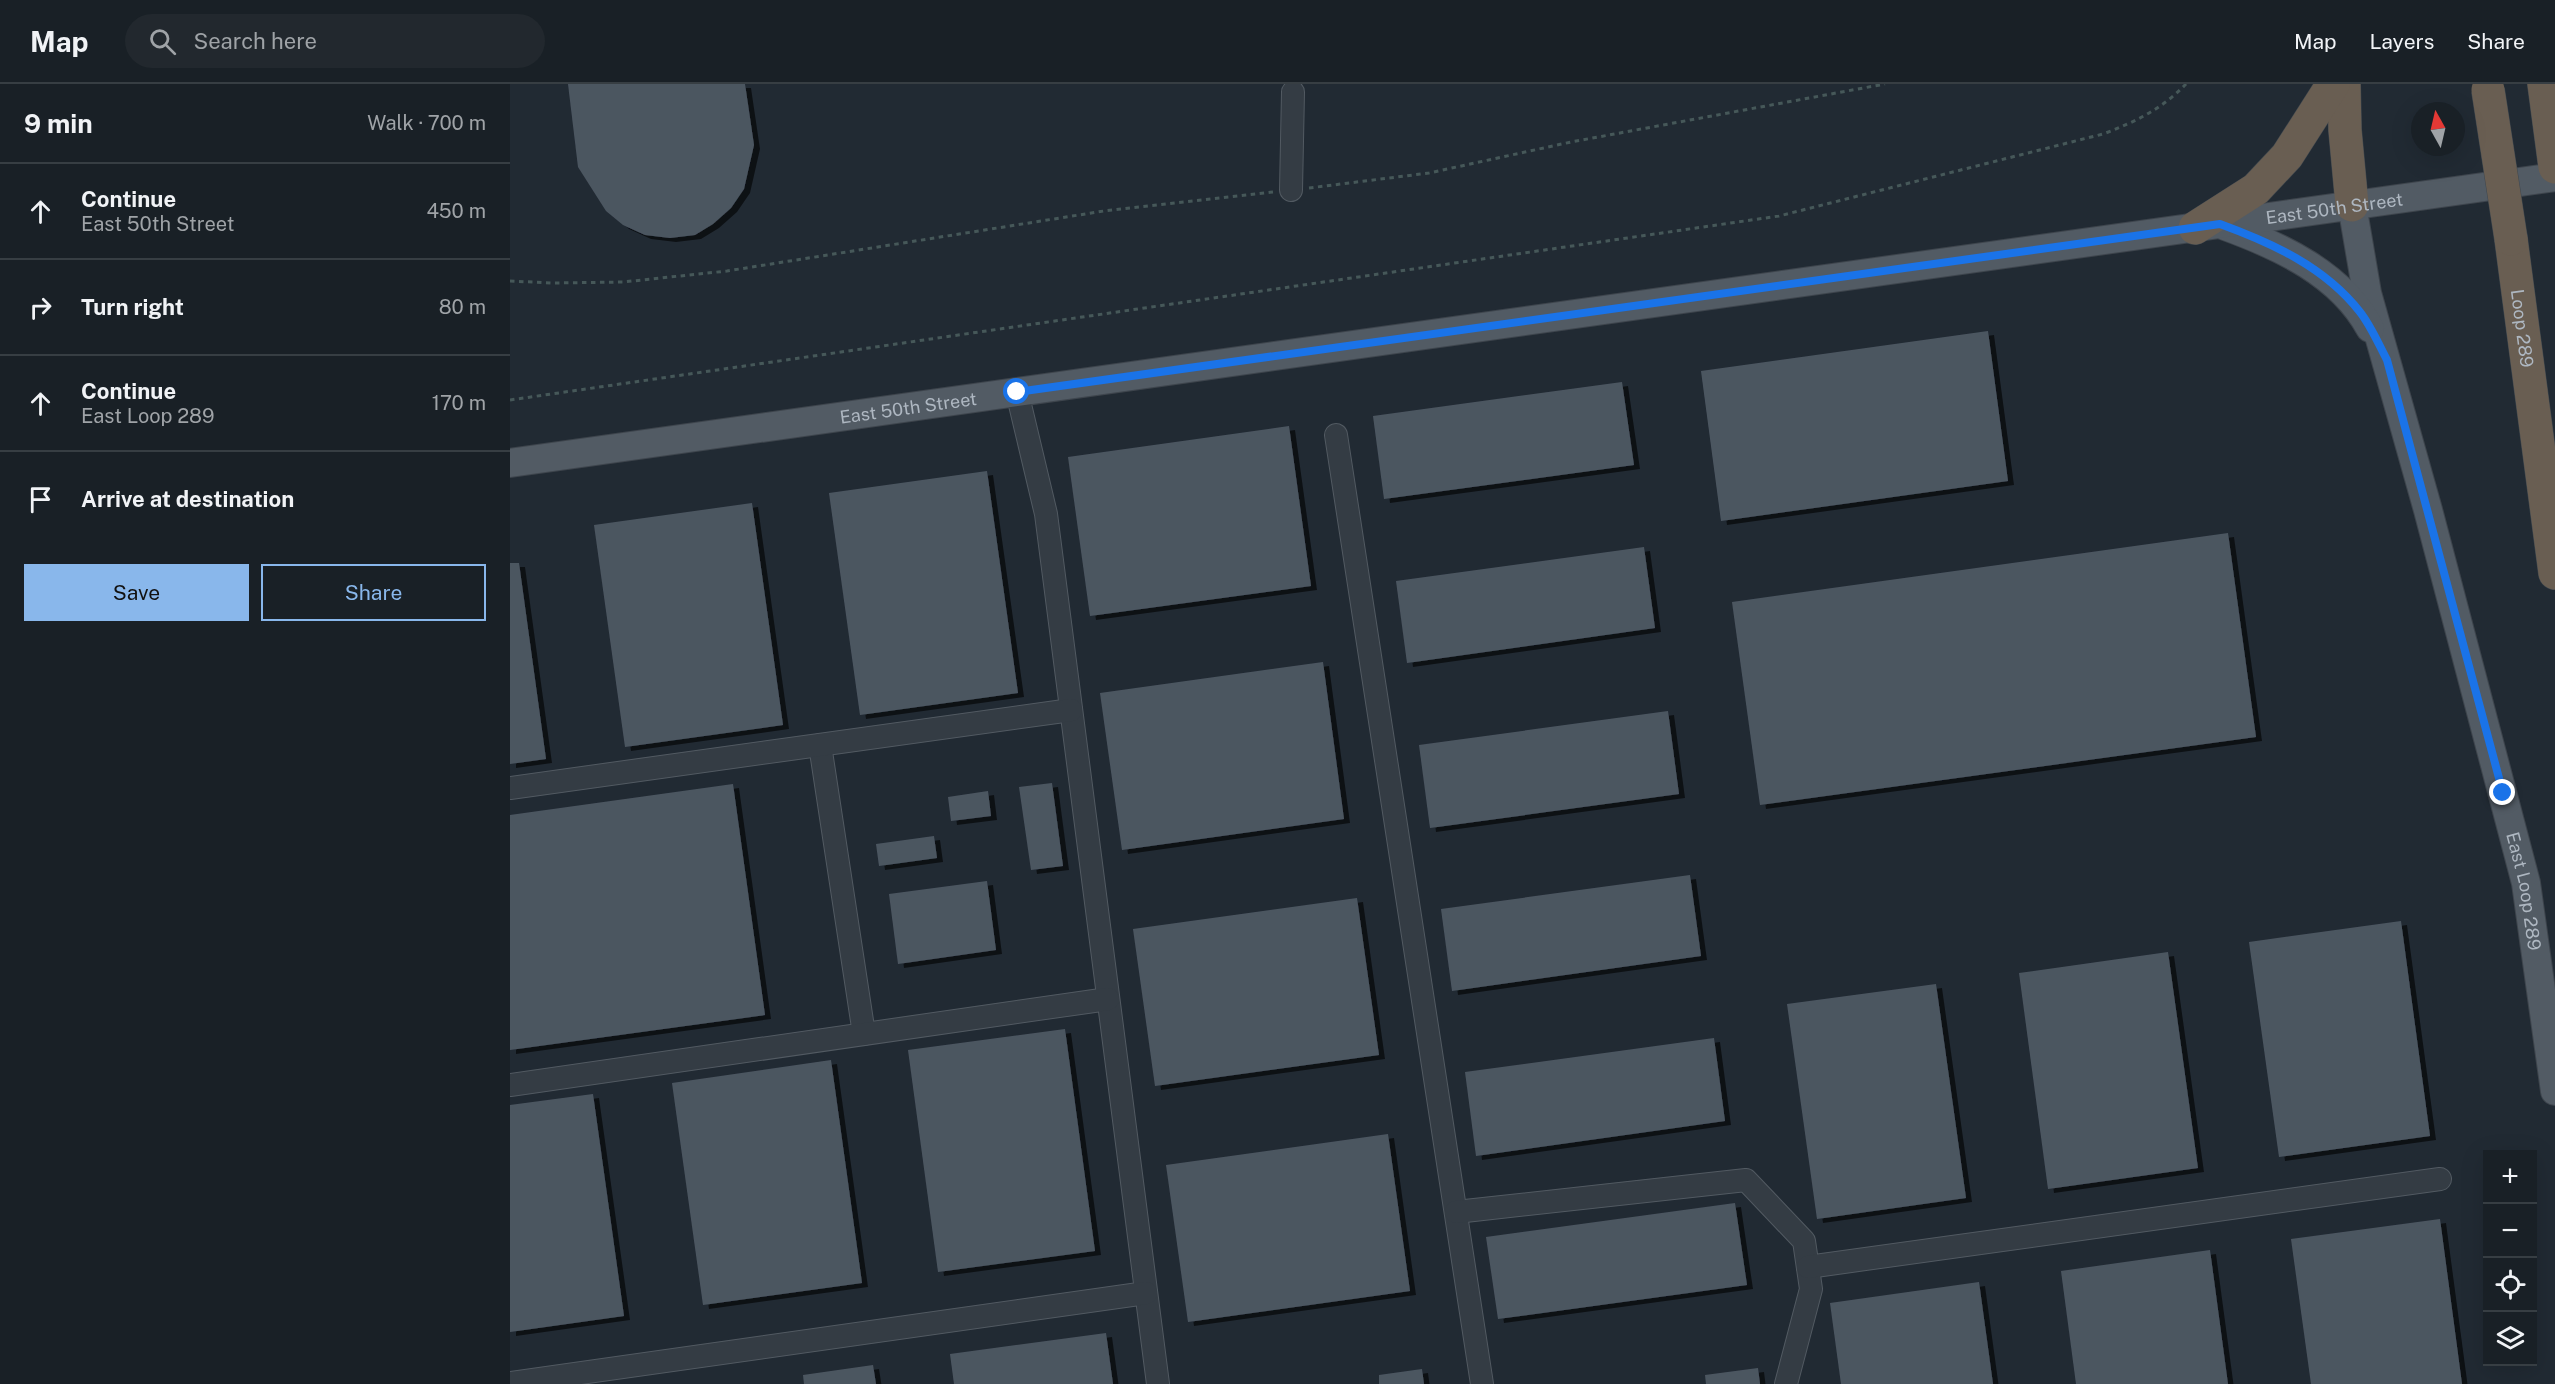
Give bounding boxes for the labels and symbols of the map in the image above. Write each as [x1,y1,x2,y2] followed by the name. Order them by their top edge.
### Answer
[2411,102,2465,156] north arrow
[2264,188,2404,228] street label: East 50th Street
[2507,288,2538,369] street label: Loop 289
[1003,378,1029,404] route start
[838,387,978,427] street label: East 50th Street
[2489,779,2515,805] route end
[2503,830,2546,952] street label: East Loop 289

